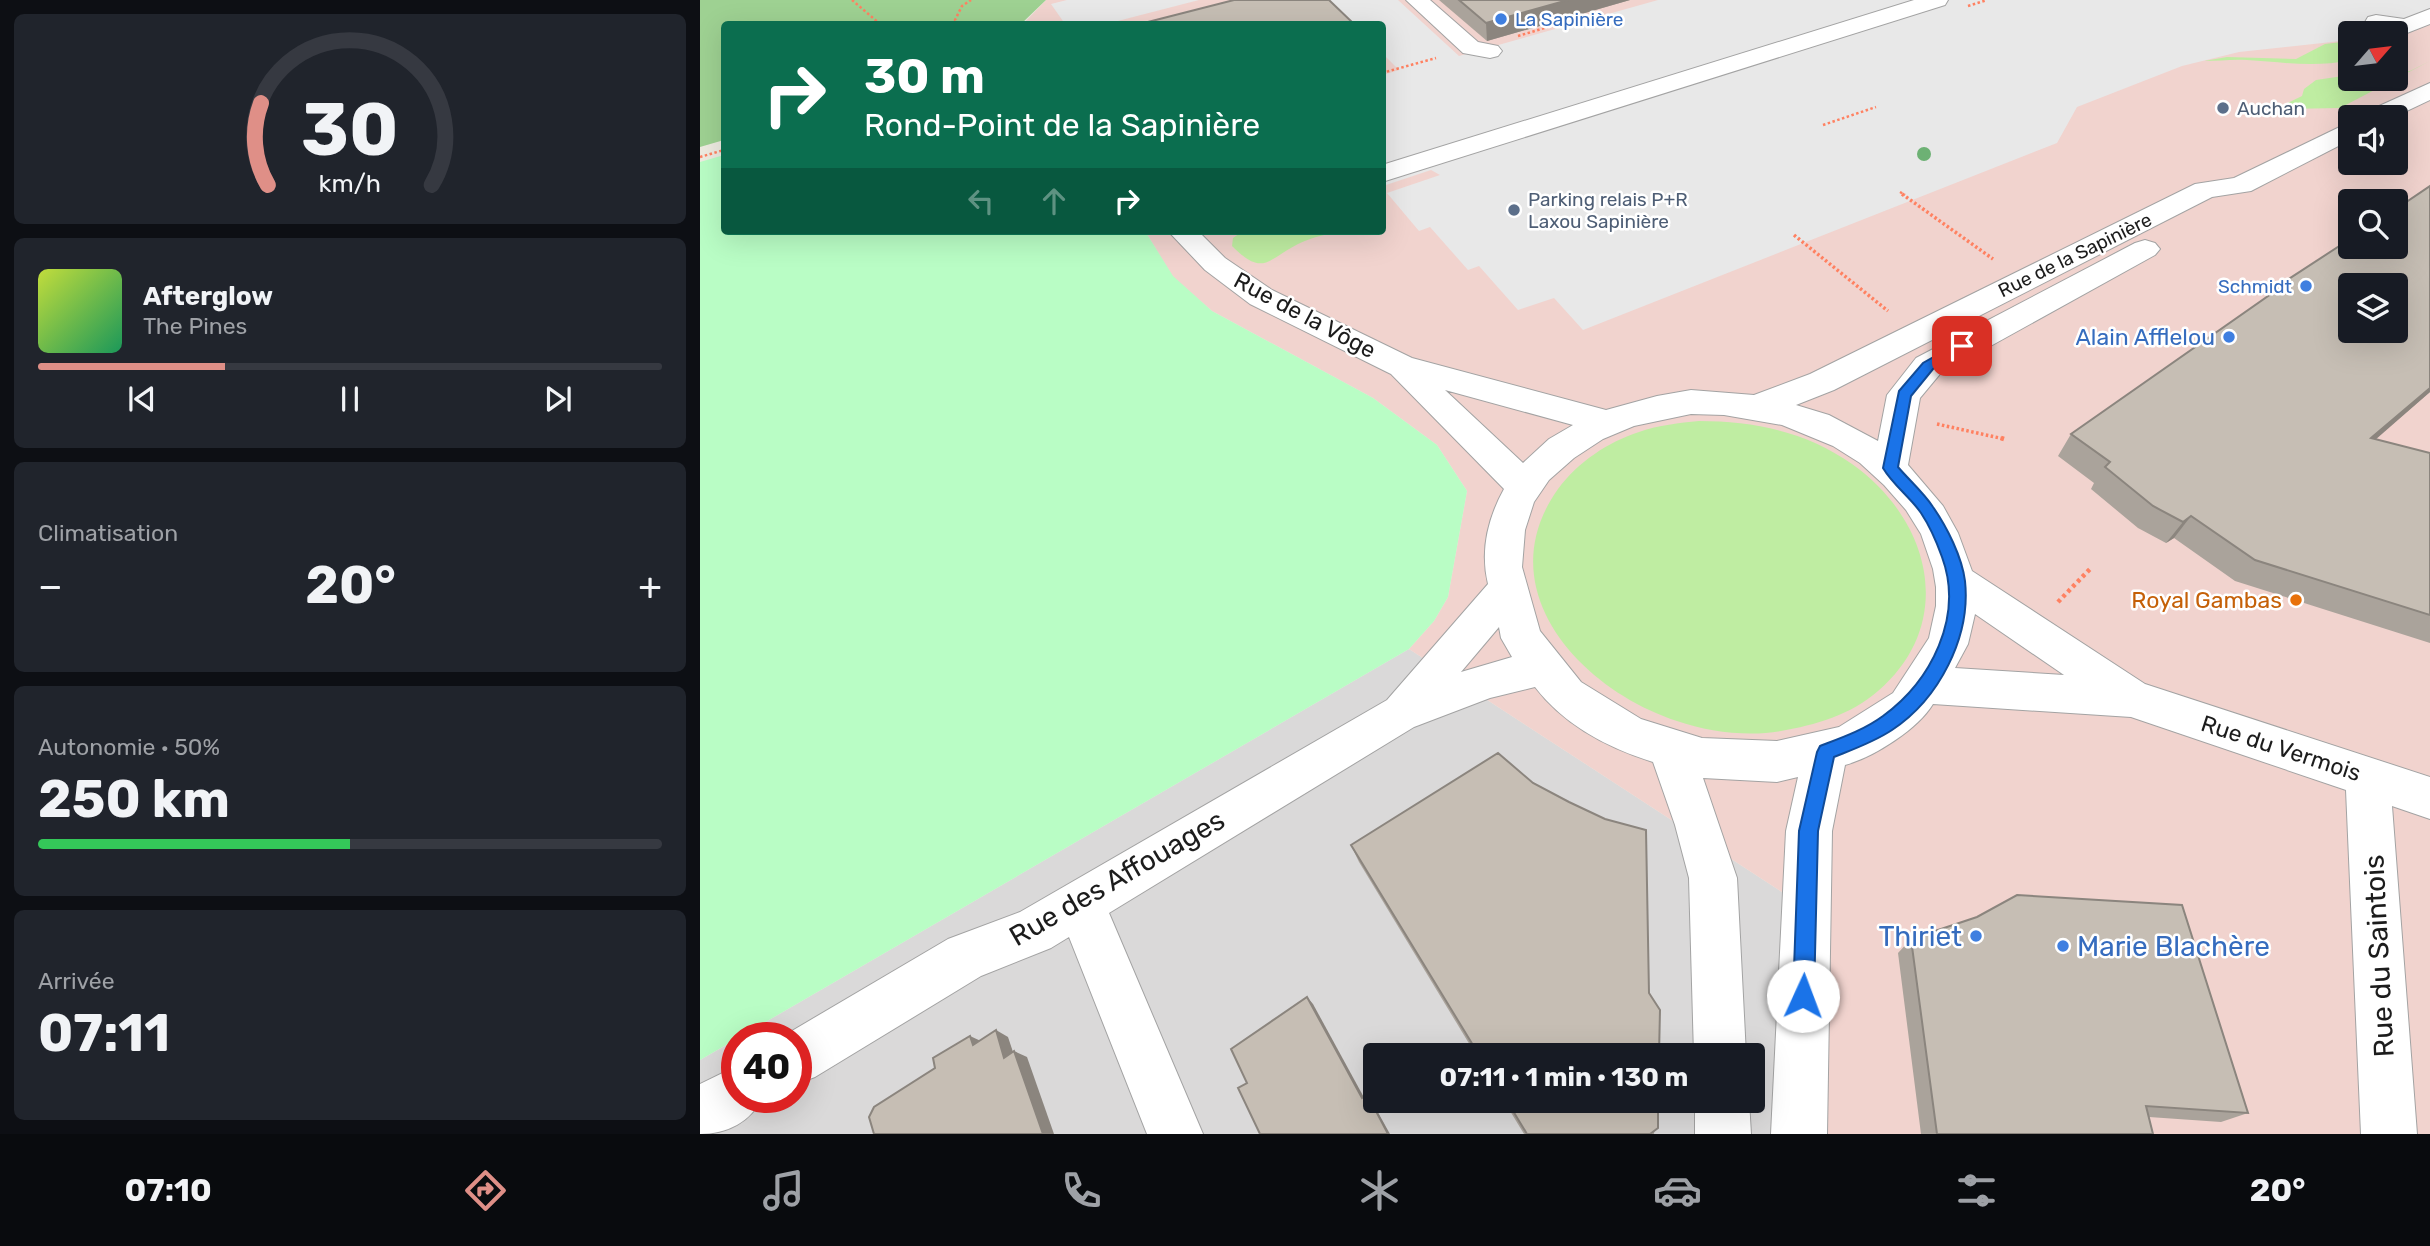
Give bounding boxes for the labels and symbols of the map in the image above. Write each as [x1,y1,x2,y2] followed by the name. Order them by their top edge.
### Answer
[1515,8,1624,31] place label: La Sapinière
[1493,11,1509,27] marker: La Sapinière
[2338,21,2408,91] north arrow
[2237,97,2305,120] place label: Auchan
[2215,100,2231,116] marker: Auchan
[1528,188,1688,233] place label: Parking relais P+R Laxou Sapinière
[1506,202,1522,218] marker: Parking relais P+R Laxou Sapinière
[1994,208,2156,302] street label: Rue de la Sapinière
[1229,266,1381,364] street label: Rue de la Vôge
[2218,275,2293,298] place label: Schmidt
[2298,278,2314,294] marker: Schmidt
[1932,316,1992,376] pin
[2075,323,2215,351] place label: Alain Afflelou
[2221,329,2237,345] marker: Alain Afflelou
[2131,586,2282,614] place label: Royal Gambas
[2288,592,2304,608] marker: Royal Gambas
[2198,709,2364,787] street label: Rue du Vermois
[1004,803,1230,953] street label: Rue des Affouages
[2357,854,2401,1058] street label: Rue du Saintois
[1879,920,1962,953] place label: Thiriet
[1968,928,1984,944] marker: Thiriet
[2077,930,2270,963] place label: Marie Blachère
[2055,938,2071,954] marker: Marie Blachère
[1766,959,1840,1033] position arrow
[721,1022,812,1113] speed limit sign: 40

